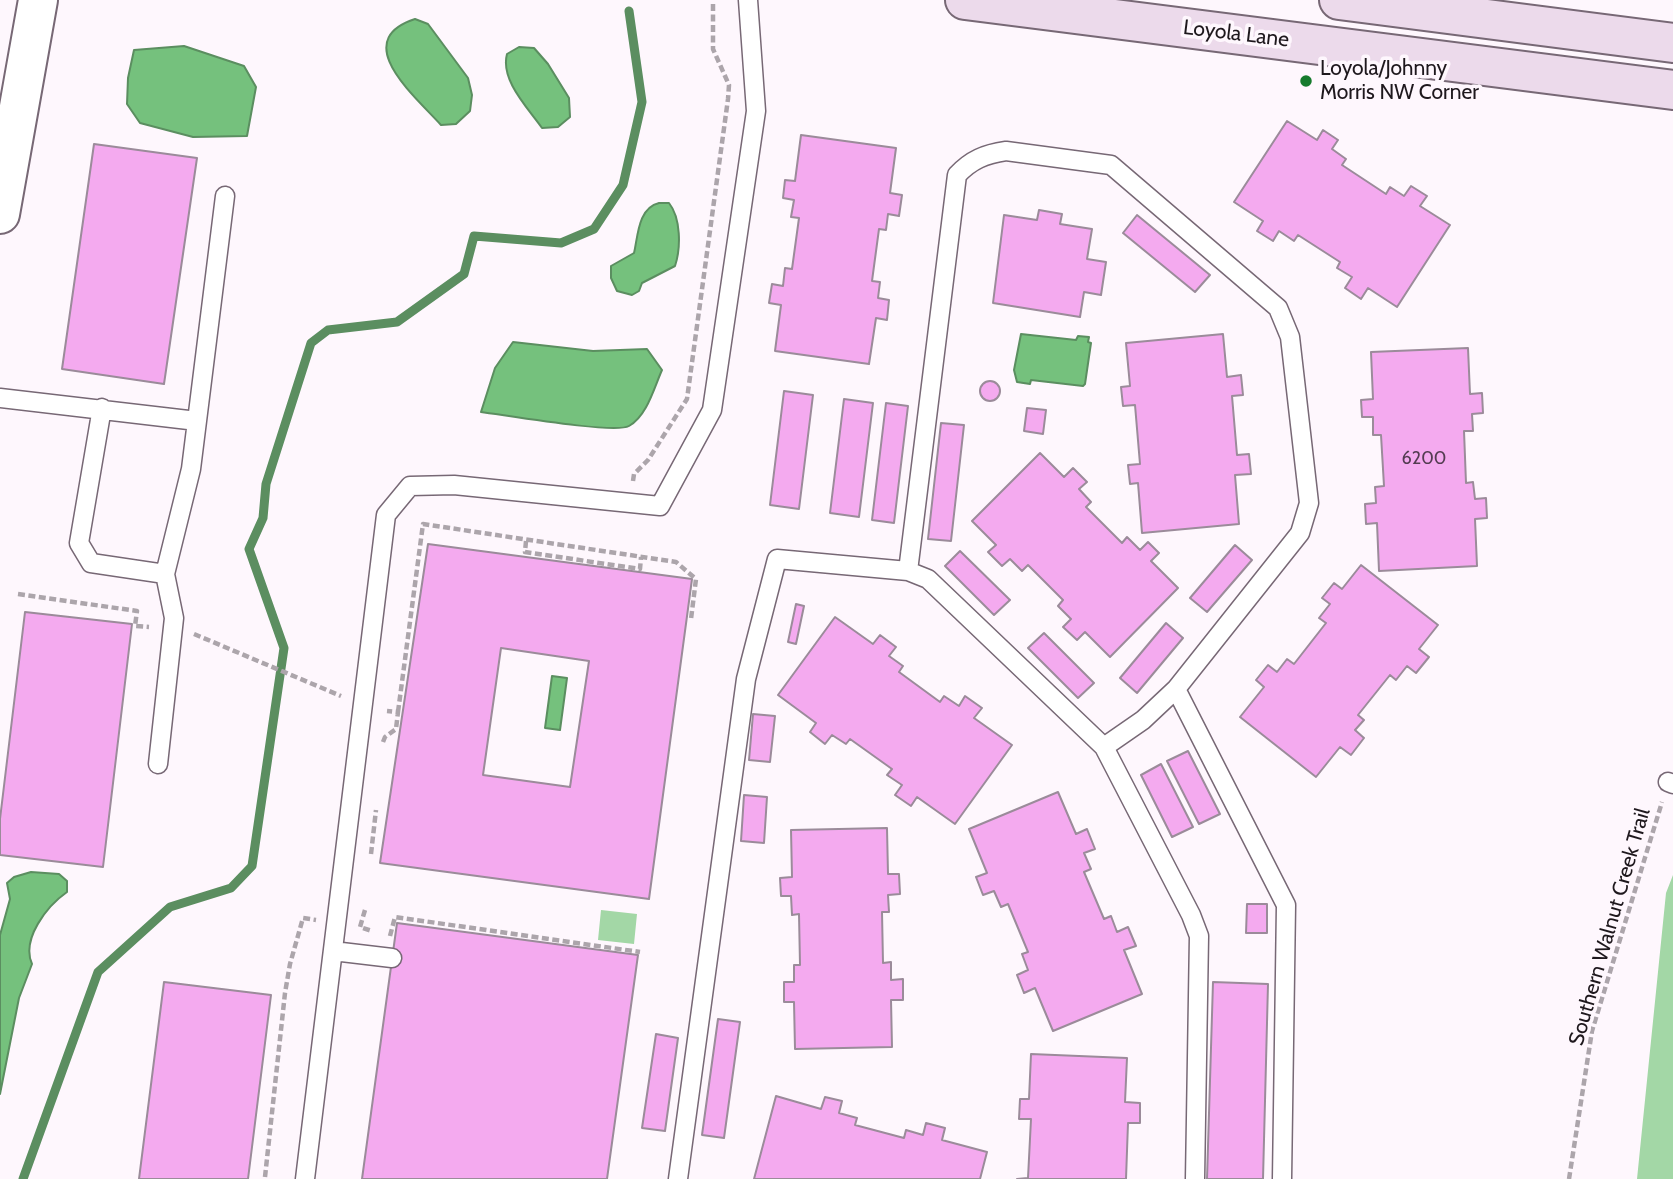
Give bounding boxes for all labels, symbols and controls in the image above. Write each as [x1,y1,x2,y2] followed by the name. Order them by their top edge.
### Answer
[1182,15,1290,53] street label: Loyola Lane
[1320,56,1479,106] place label: Loyola/Johnny Morris NW Corner
[1298,73,1314,89] marker: Loyola/Johnny Morris NW Corner
[1402,448,1446,470] house number: 6200
[1564,805,1656,1049] street label: Southern Walnut Creek Trail

